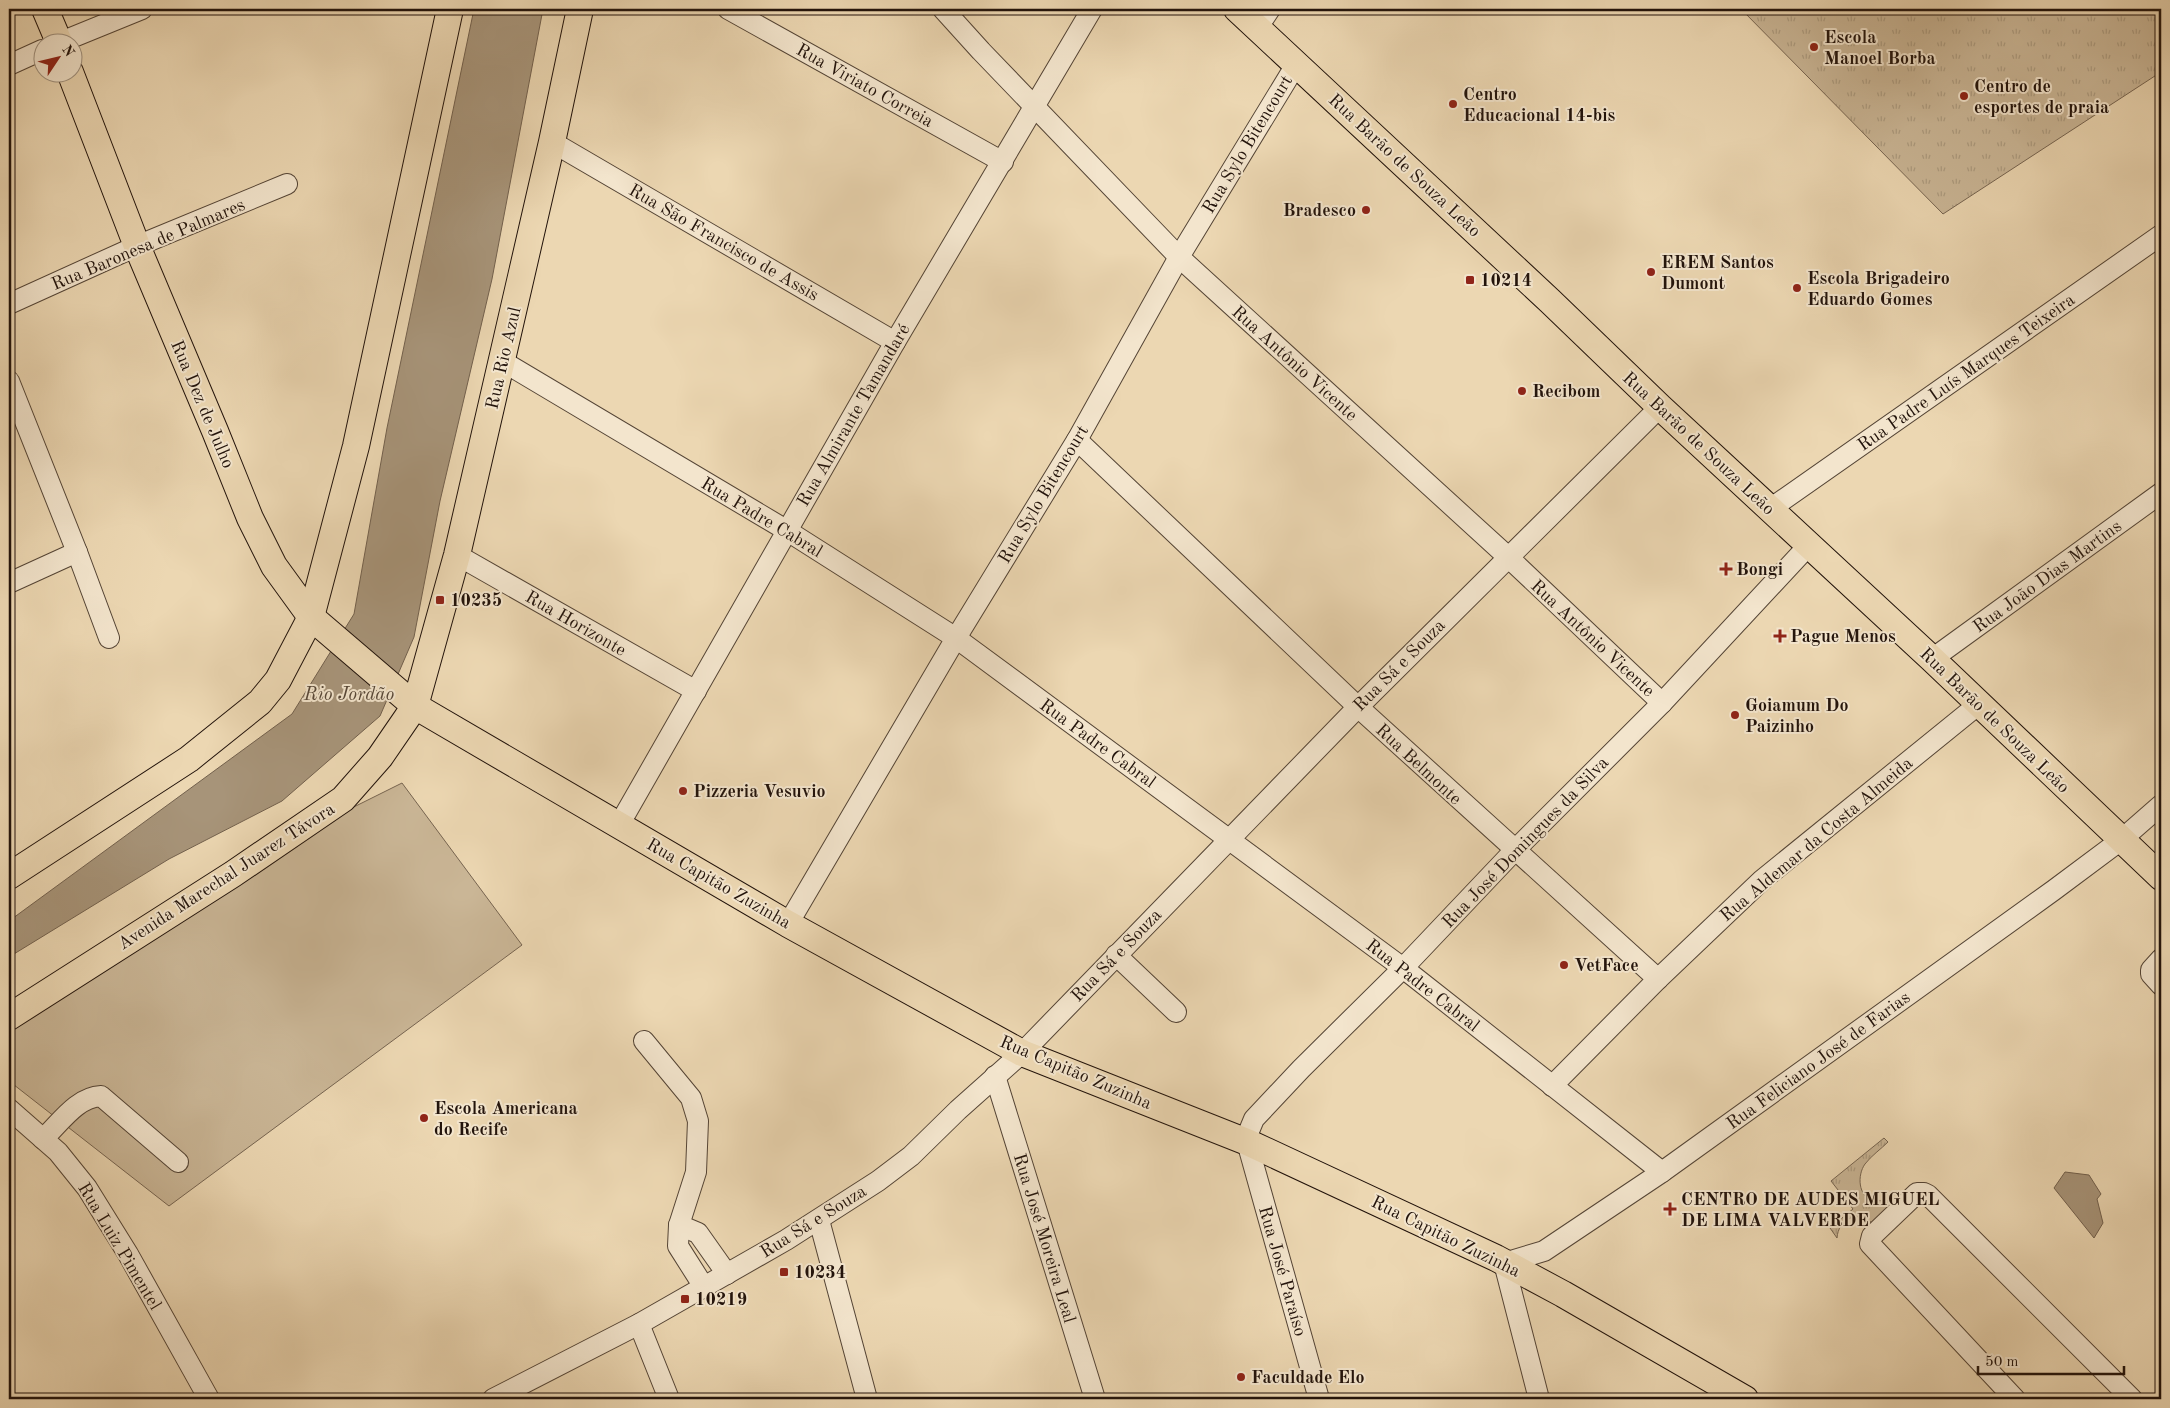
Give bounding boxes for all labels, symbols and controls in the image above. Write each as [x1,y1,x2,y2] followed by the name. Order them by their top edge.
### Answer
[1824,29,1936,68] place label: Escola Manoel Borba
[32,32,82,82] north arrow
[793,41,936,131] street label: Rua Viriato Correia
[1808,41,1820,53] marker: Escola Manoel Borba
[59,43,77,60] text: N
[1200,72,1296,217] street label: Rua Sylo Bitencourt
[1974,78,2109,117] place label: Centro de esportes de praia
[1463,86,1616,125] place label: Centro Educacional 14-bis
[1958,90,1970,102] marker: Centro de esportes de praia
[1325,91,1484,241] street label: Rua Barão de Souza Leão
[1447,98,1459,110] marker: Centro Educacional 14-bis
[626,181,822,305] street label: Rua São Francisco de Assis
[49,196,248,294] street label: Rua Baronesa de Palmares
[1283,202,1356,220] place label: Bradesco
[1360,204,1372,216] marker: Bradesco
[1661,254,1774,293] place label: EREM Santos Dumont
[1645,266,1657,278] marker: EREM Santos Dumont
[1807,270,1950,309] place label: Escola Brigadeiro Eduardo Gomes
[1480,272,1532,290] place label: 10214
[1464,274,1476,286] marker: 10214
[1791,282,1803,294] marker: Escola Brigadeiro Eduardo Gomes
[1855,291,2079,455] street label: Rua Padre Luís Marques Teixeira
[1228,303,1361,425] street label: Rua Antônio Vicente
[483,305,525,411] street label: Rua Rio Azul
[794,321,914,510] street label: Rua Almirante Tamandaré
[167,338,237,471] street label: Rua Dez de Julho
[1619,369,1778,519] street label: Rua Barão de Souza Leão
[1532,383,1600,401] place label: Recibom
[1516,385,1528,397] marker: Recibom
[996,422,1092,567] street label: Rua Sylo Bitencourt
[698,475,825,561] street label: Rua Padre Cabral
[1970,517,2125,637] street label: Rua João Dias Martins
[1736,561,1783,579] place label: Bongi
[1720,563,1732,575] marker: Bongi
[1527,577,1658,701] street label: Rua Antônio Vicente
[522,588,629,660] street label: Rua Horizonte
[450,592,502,610] place label: 10235
[434,594,446,606] marker: 10235
[1350,616,1449,715] street label: Rua Sá e Souza
[1790,628,1896,646] place label: Pague Menos
[1774,630,1786,642] marker: Pague Menos
[1916,645,2073,797] street label: Rua Barão de Souza Leão
[303,686,394,705] water label: Rio Jordão
[1036,696,1159,792] street label: Rua Padre Cabral
[1745,697,1848,736] place label: Goiamum Do Paizinho
[1729,709,1741,721] marker: Goiamum Do Paizinho
[1372,721,1465,809] street label: Rua Belmonte
[1439,753,1612,932] street label: Rua José Domingues da Silva
[1717,754,1916,925] street label: Rua Aldemar da Costa Almeida
[693,783,826,801] place label: Pizzeria Vesuvio
[677,785,689,797] marker: Pizzeria Vesuvio
[115,800,338,954] street label: Avenida Marechal Juarez Távora
[643,835,794,933] street label: Rua Capitão Zuzinha
[1068,906,1165,1006] street label: Rua Sá e Souza
[1362,936,1482,1035] street label: Rua Padre Cabral
[1574,957,1639,975] place label: VetFace
[1558,959,1570,971] marker: VetFace
[1724,988,1914,1133] street label: Rua Feliciano José de Farias
[997,1033,1154,1113] street label: Rua Capitão Zuzinha
[434,1100,578,1139] place label: Escola Americana do Recife
[418,1112,430,1124] marker: Escola Americana do Recife
[1010,1151,1078,1325] street label: Rua José Moreira Leal
[74,1180,164,1313] street label: Rua Luiz Pimentel
[757,1182,870,1262] street label: Rua Sá e Souza
[1681,1191,1939,1230] place label: CENTRO DE AUDES MIGUEL DE LIMA VALVERDE
[1368,1193,1523,1281] street label: Rua Capitão Zuzinha
[1663,1202,1677,1216] marker: CENTRO DE AUDES MIGUEL DE LIMA VALVERDE
[1255,1204,1309,1338] street label: Rua José Paraíso
[794,1264,846,1282] place label: 10234
[778,1266,790,1278] marker: 10234
[695,1291,747,1309] place label: 10219
[679,1293,691,1305] marker: 10219
[1978,1343,2124,1375] scale bar
[1985,1355,2019,1370] text: 50 m
[1251,1369,1365,1387] place label: Faculdade Elo
[1235,1371,1247,1383] marker: Faculdade Elo

